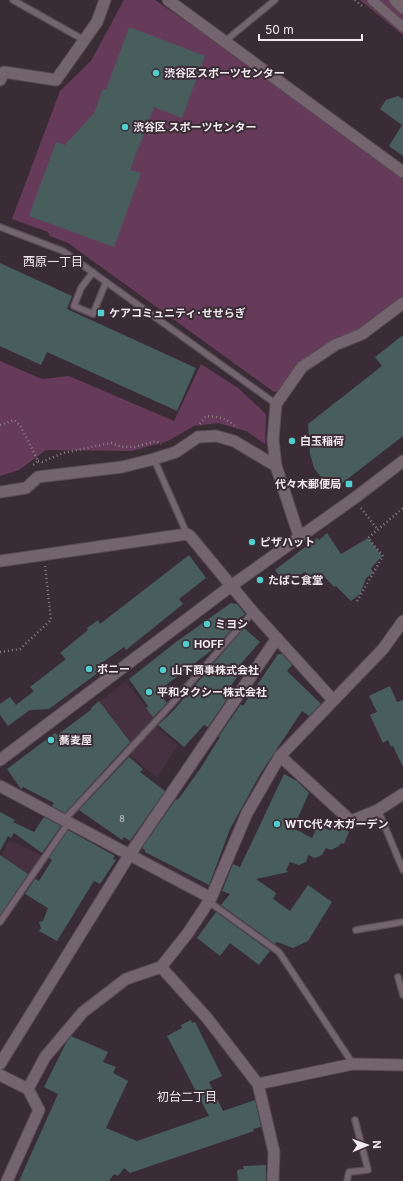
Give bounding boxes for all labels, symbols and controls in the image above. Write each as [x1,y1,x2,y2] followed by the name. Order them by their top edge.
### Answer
[259,16,362,42] scale bar
[265,22,294,37] text: 50 m
[164,66,285,80] place label: 渋谷区スポーツセンター
[151,68,161,78] marker: 渋谷区スポーツセンター
[133,120,256,134] place label: 渋谷区 スポーツセンター
[120,122,130,132] marker: 渋谷区 スポーツセンター
[23,254,83,269] district label: 西原一丁目
[109,306,246,320] place label: ケアコミュニティ･せせらぎ
[96,308,106,318] marker: ケアコミュニティ･せせらぎ
[300,434,344,448] place label: 白玉稲荷
[287,436,297,446] marker: 白玉稲荷
[275,477,341,491] place label: 代々木郵便局
[344,479,354,489] marker: 代々木郵便局
[260,535,315,549] place label: ピザハット
[247,537,257,547] marker: ピザハット
[268,573,323,587] place label: たばこ食堂
[255,575,265,585] marker: たばこ食堂
[215,617,248,631] place label: ミヨシ
[202,619,212,629] marker: ミヨシ
[194,637,224,651] place label: HOFF
[181,639,191,649] marker: HOFF
[97,662,130,676] place label: ポニー
[171,663,259,677] place label: 山下商事株式会社
[84,664,94,674] marker: ポニー
[158,665,168,675] marker: 山下商事株式会社
[157,685,267,699] place label: 平和タクシー株式会社
[144,687,154,697] marker: 平和タクシー株式会社
[58,733,92,747] place label: 蕎麦屋
[46,735,56,745] marker: 蕎麦屋
[119,813,125,824] house number: 8
[285,817,389,831] place label: WTC代々木ガーデン
[272,819,282,829] marker: WTC代々木ガーデン
[157,1089,217,1104] district label: 初台二丁目
[347,1125,387,1165] north arrow
[370,1140,384,1149] text: N

